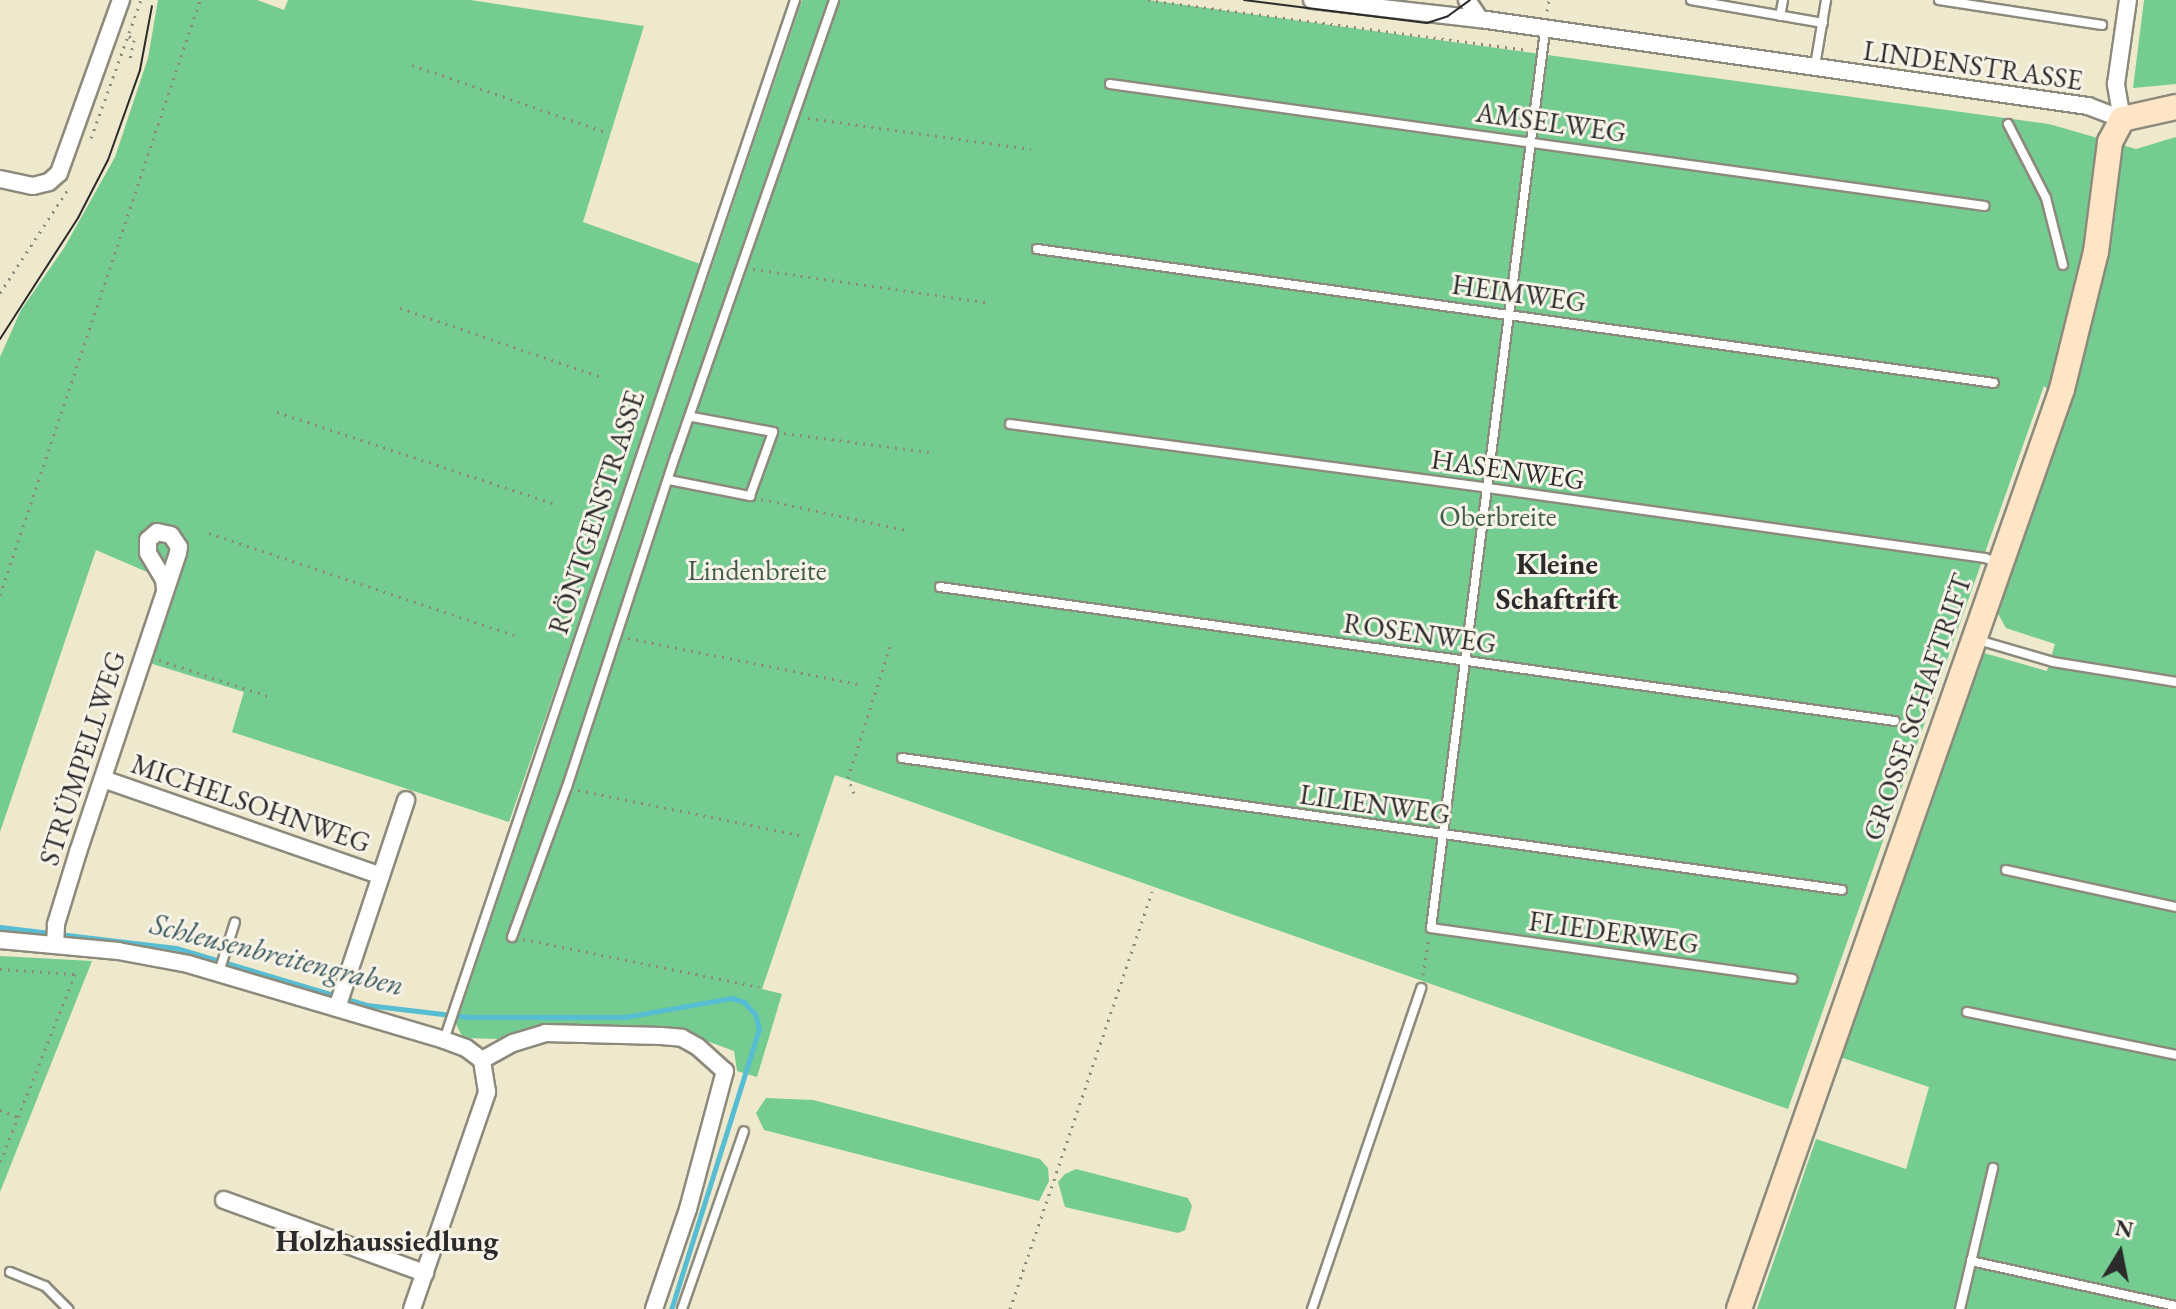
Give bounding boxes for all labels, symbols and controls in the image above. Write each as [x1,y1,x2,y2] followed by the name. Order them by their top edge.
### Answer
[1861,33,2085,97] street label: LINDENSTRASSE
[1474,95,1628,149] street label: AMSELWEG
[1450,267,1588,319] street label: HEIMWEG
[541,386,651,638] street label: RÖNTGENSTRASSE
[1429,442,1587,496] street label: HASENWEG
[1439,499,1557,533] park label: Oberbreite
[1496,546,1618,616] district label: Kleine Schaftrift
[687,553,827,587] park label: Lindenbreite
[1856,569,1978,845] street label: GROSSE SCHAFTRIFT
[1341,606,1499,660] street label: ROSENWEG
[31,647,133,869] street label: STRÜMPELLWEG
[127,746,375,860] street label: MICHELSOHNWEG
[1298,777,1452,831] street label: LILIENWEG
[1527,903,1701,961] street label: FLIEDERWEG
[147,906,407,1004] water label: Schleusenbreitengraben
[2080,1213,2160,1293] north arrow
[2113,1213,2136,1245] text: N
[275,1223,499,1259] district label: Holzhaussiedlung

